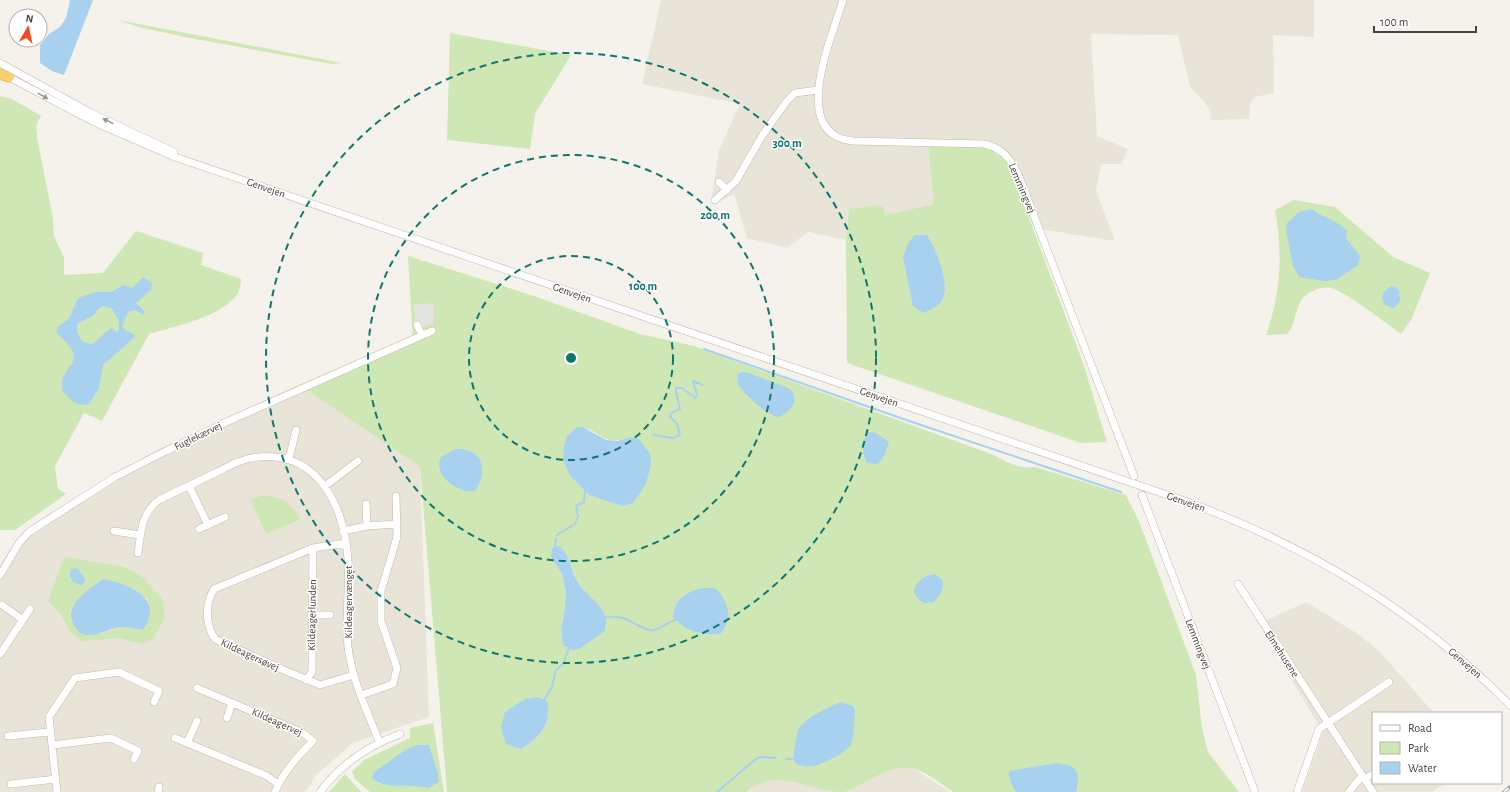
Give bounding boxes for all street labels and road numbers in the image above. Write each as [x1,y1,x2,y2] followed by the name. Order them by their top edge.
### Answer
[1007,161,1037,215] street label: Lemmingvej
[245,176,287,200] street label: Genvejen
[551,281,593,305] street label: Genvejen
[858,385,900,409] street label: Genvejen
[172,420,224,452] street label: Fuglekærvej
[1165,490,1207,514] street label: Genvejen
[343,565,354,638] street label: Kildeagervænget
[306,579,318,651] street label: Kildeagerlunden
[1183,617,1213,671] street label: Lemmingvej
[1263,629,1301,679] street label: Elmehusene
[219,637,281,673] street label: Kildeagersøvej
[1446,646,1484,680] street label: Genvejen
[250,706,304,738] street label: Kildeagervej

